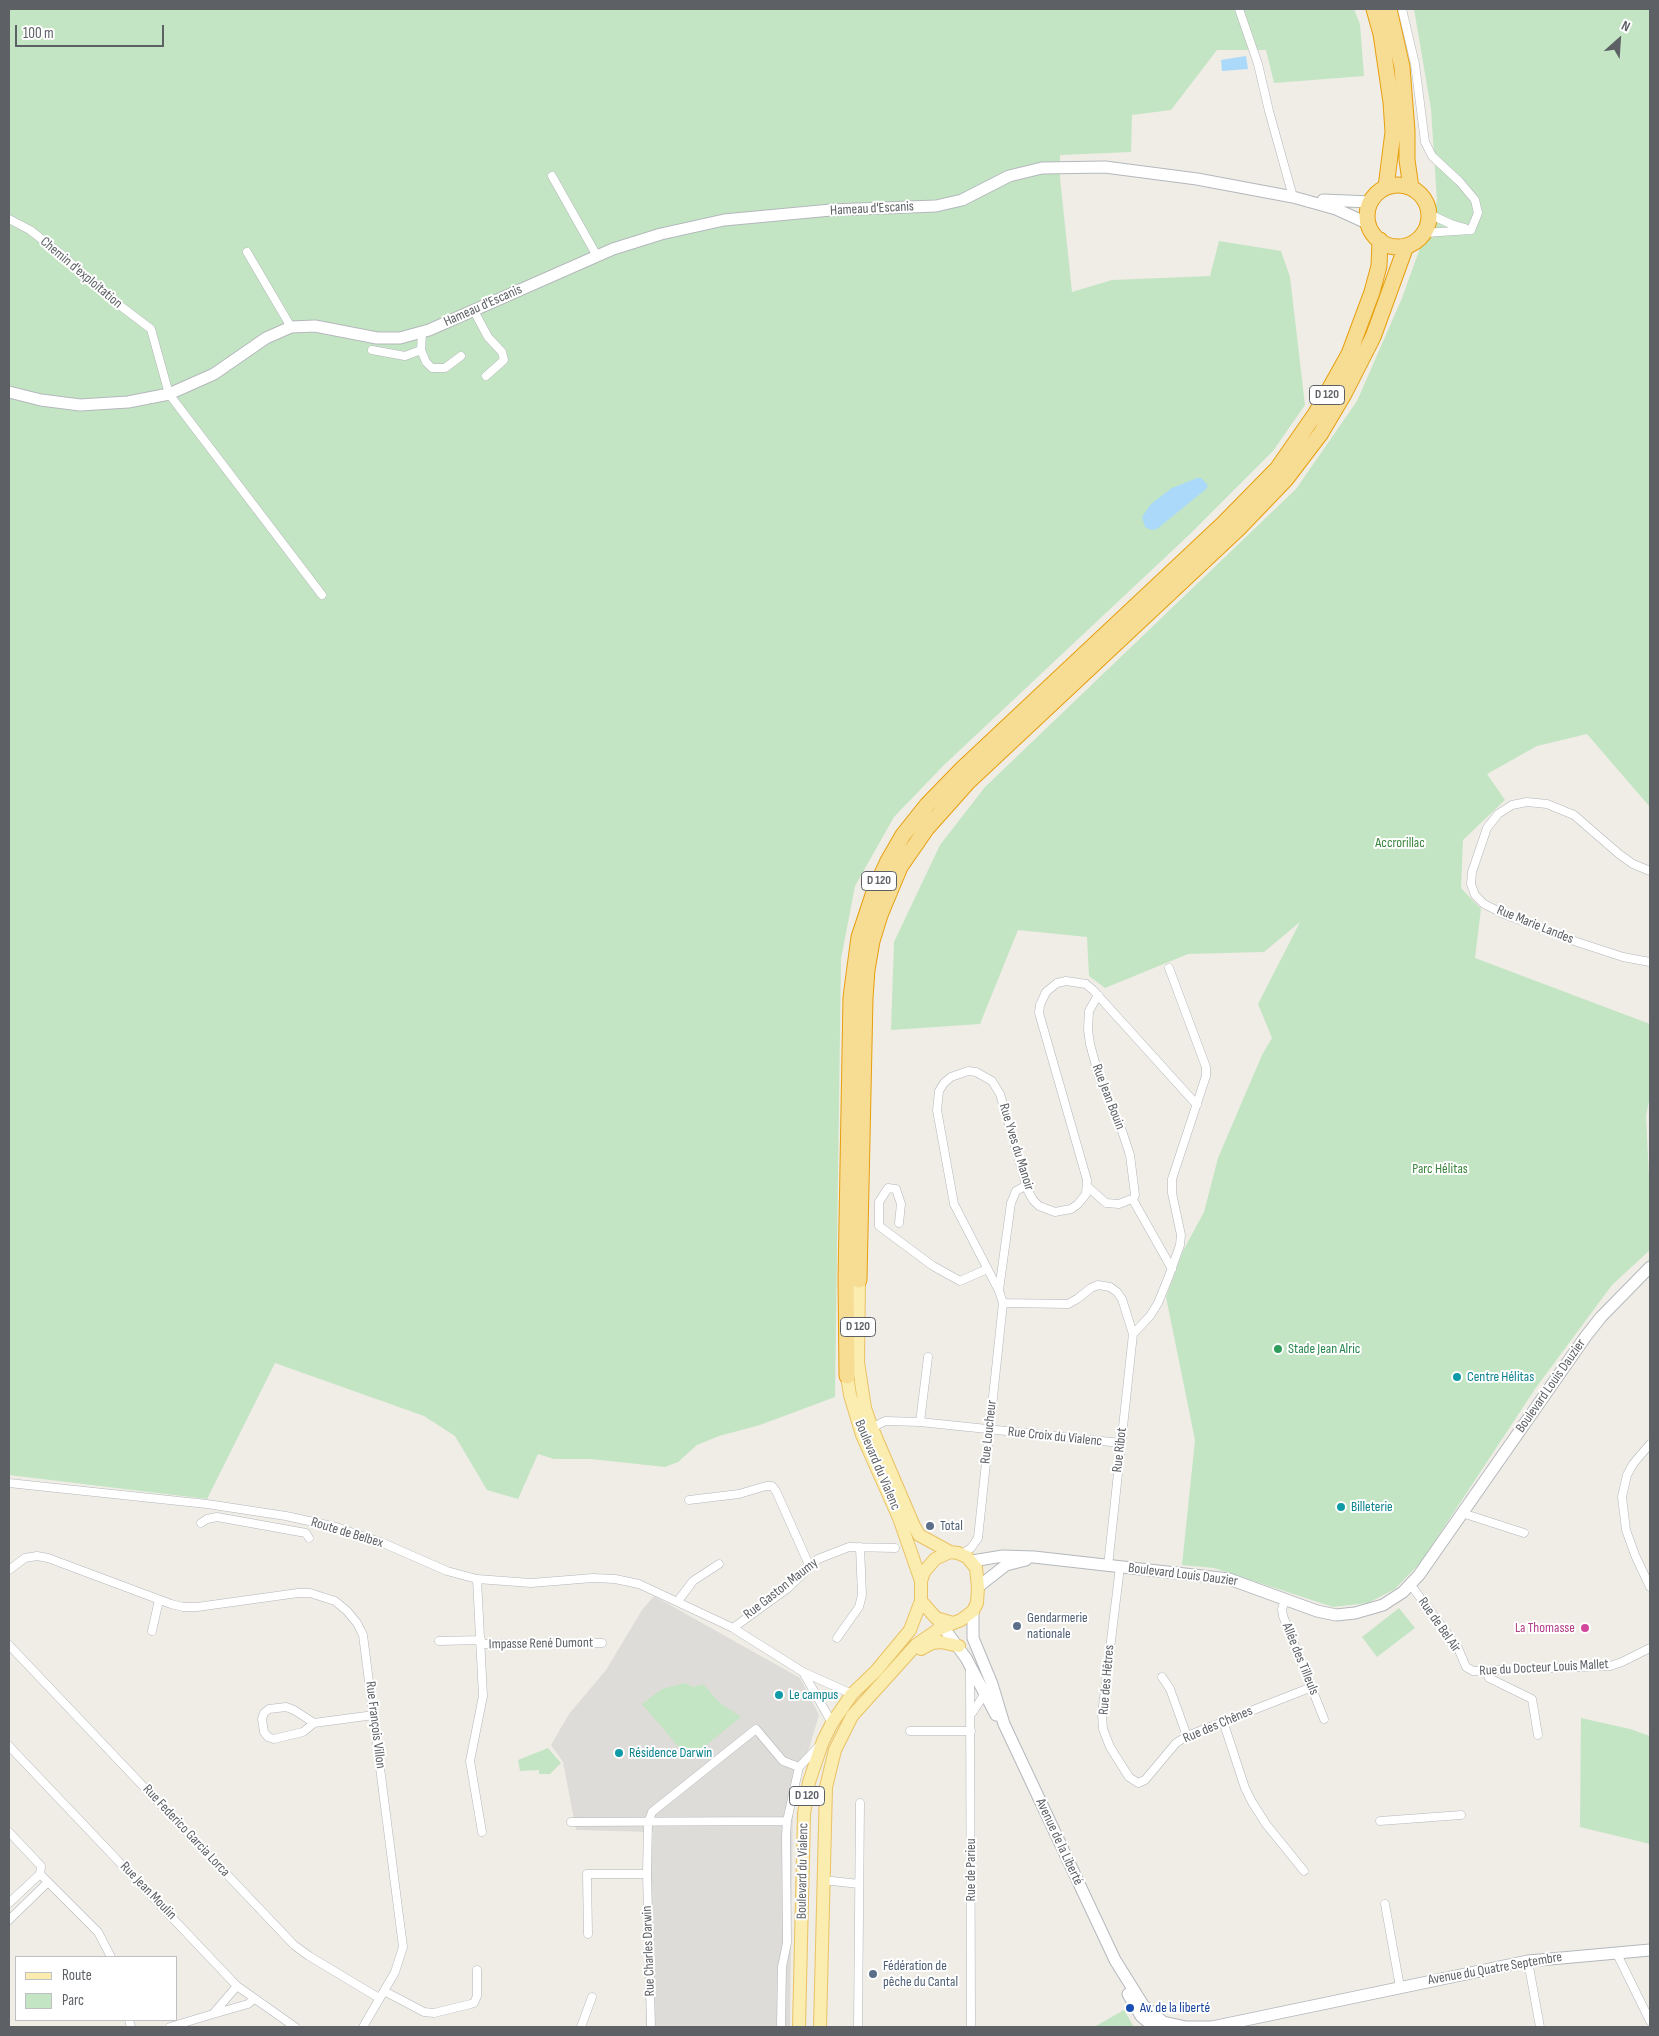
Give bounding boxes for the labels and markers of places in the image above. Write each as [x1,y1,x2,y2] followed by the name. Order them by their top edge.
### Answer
[1288,1341,1360,1357] place label: Stade Jean Alric
[1272,1343,1284,1355] marker: Stade Jean Alric
[1467,1369,1534,1385] place label: Centre Hélitas
[1451,1371,1463,1383] marker: Centre Hélitas
[1351,1499,1393,1515] place label: Billeterie
[1335,1501,1347,1513] marker: Billeterie
[940,1518,963,1534] place label: Total
[924,1520,936,1532] marker: Total
[1027,1610,1088,1642] place label: Gendarmerie nationale
[1011,1620,1023,1632] marker: Gendarmerie nationale
[1515,1620,1575,1636] place label: La Thomasse
[1579,1622,1591,1634] marker: La Thomasse
[789,1687,838,1703] place label: Le campus
[773,1689,785,1701] marker: Le campus
[629,1745,712,1761] place label: Résidence Darwin
[613,1747,625,1759] marker: Résidence Darwin
[883,1958,958,1990] place label: Fédération de pêche du Cantal
[867,1968,879,1980] marker: Fédération de pêche du Cantal
[1140,2000,1210,2016] place label: Av. de la liberté
[1124,2002,1136,2014] marker: Av. de la liberté

